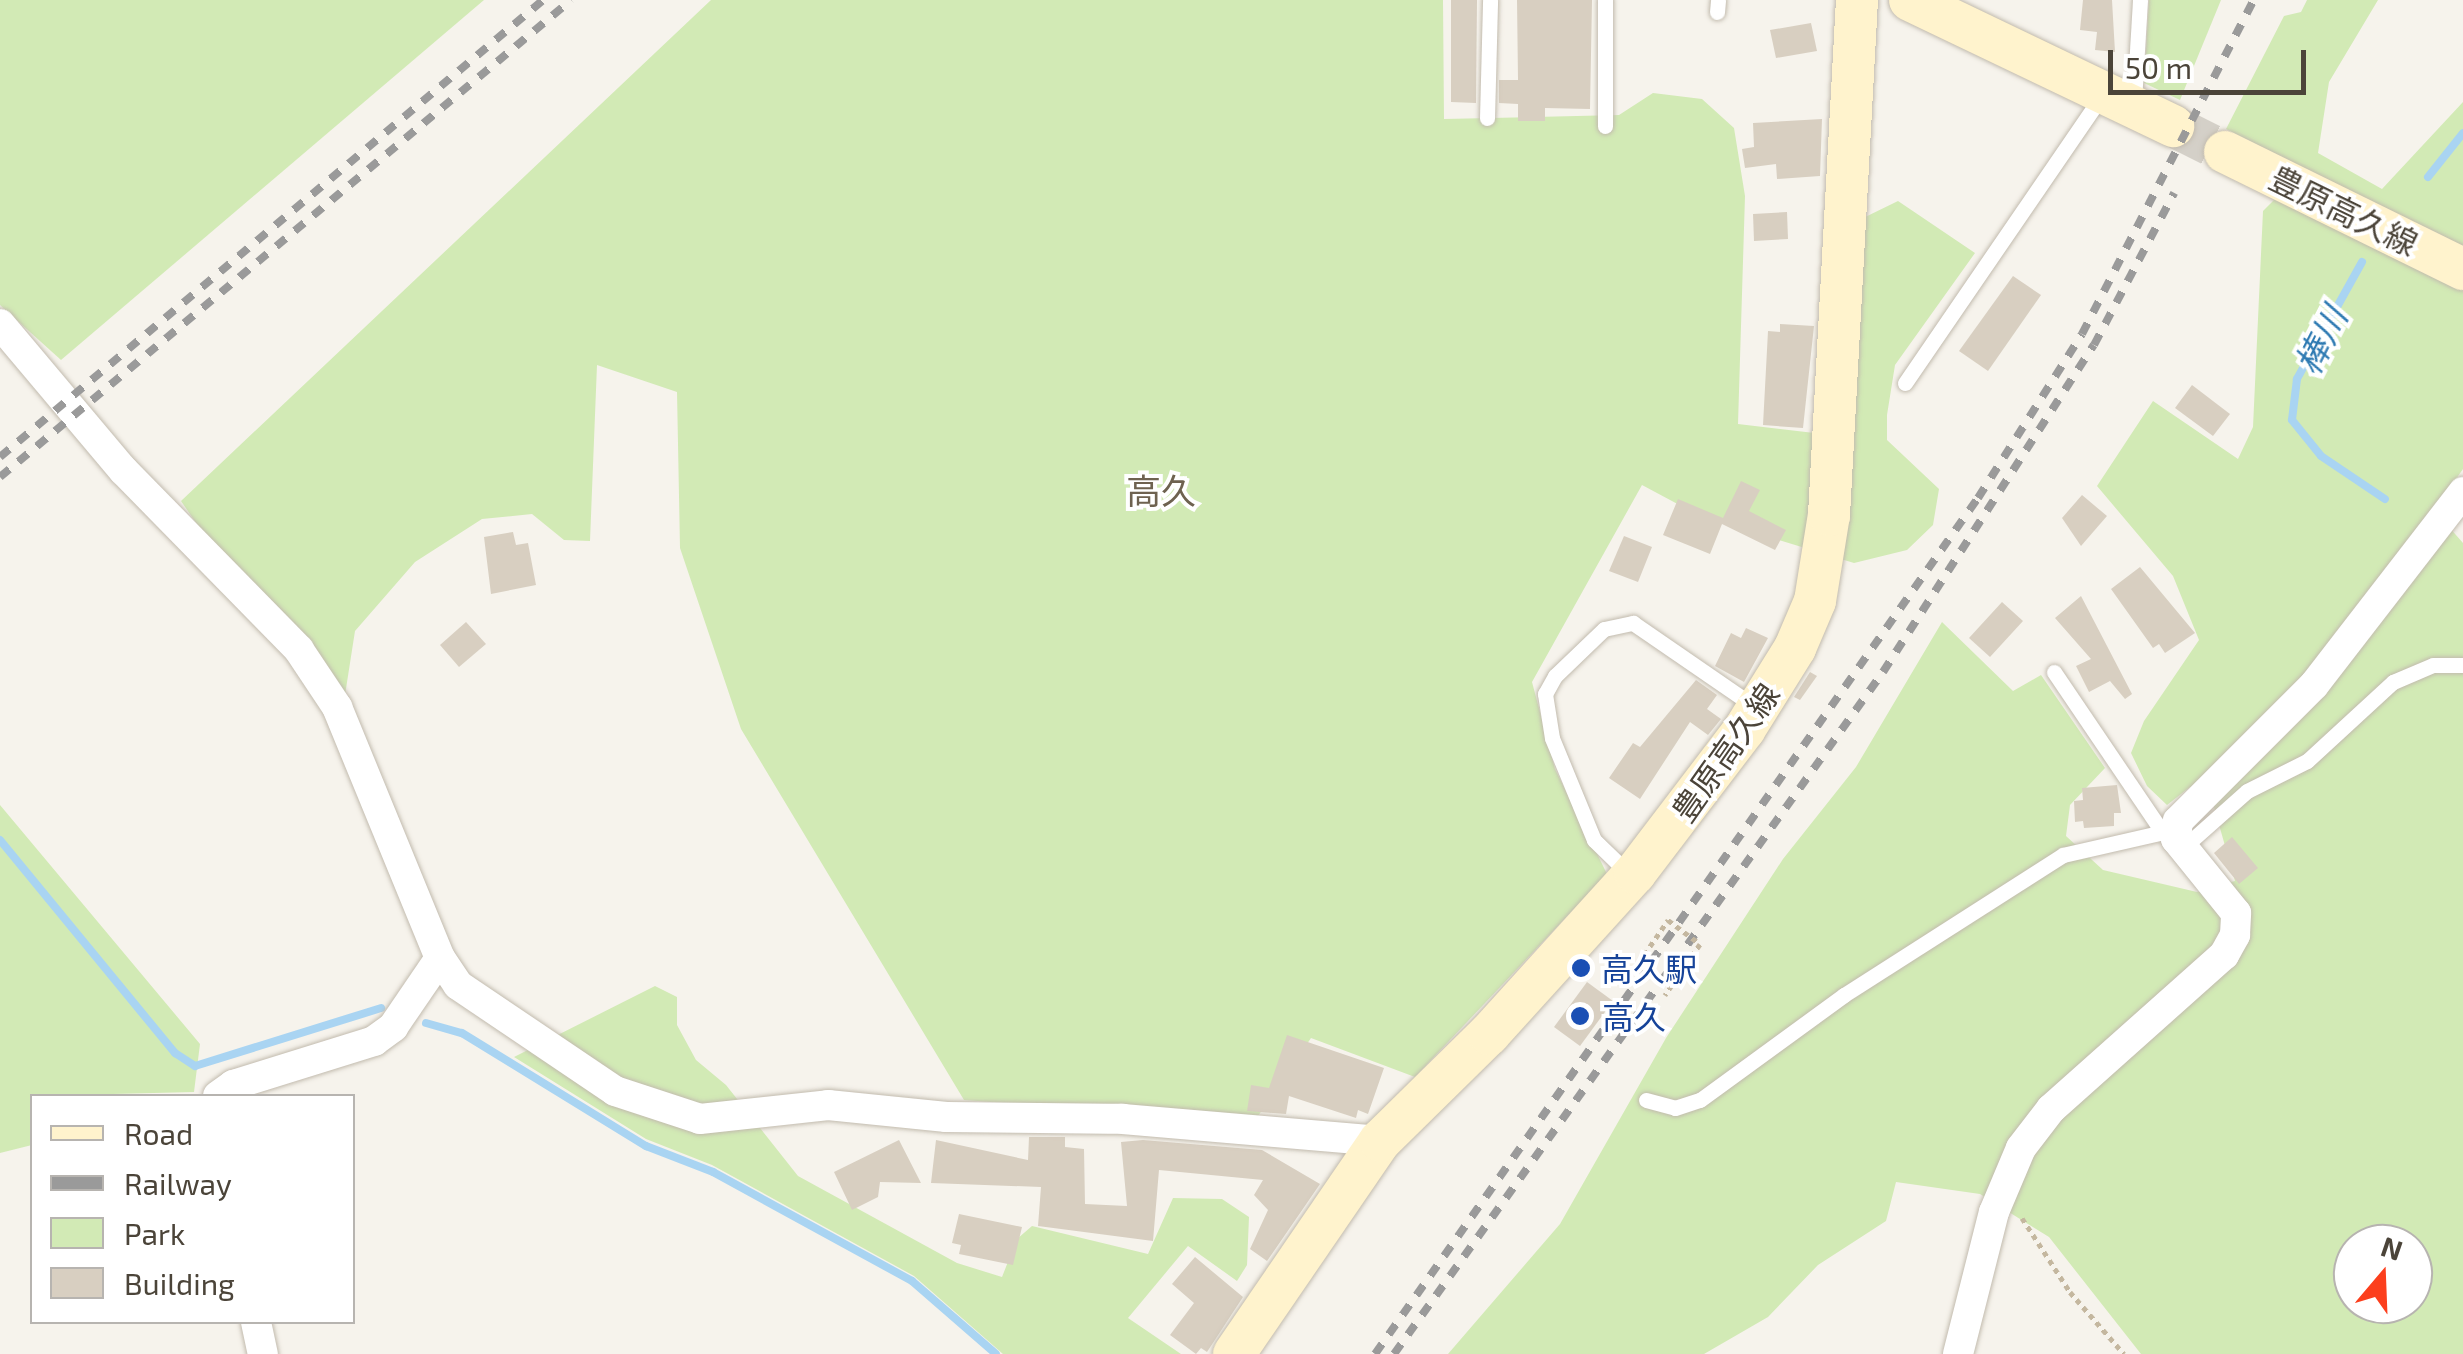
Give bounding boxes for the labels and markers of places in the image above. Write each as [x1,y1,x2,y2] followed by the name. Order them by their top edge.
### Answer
[1601,949,1697,987] place label: 高久駅
[1570,957,1592,979] marker: 高久駅
[1602,997,1666,1035] place label: 高久
[1567,1003,1593,1029] marker: 高久

